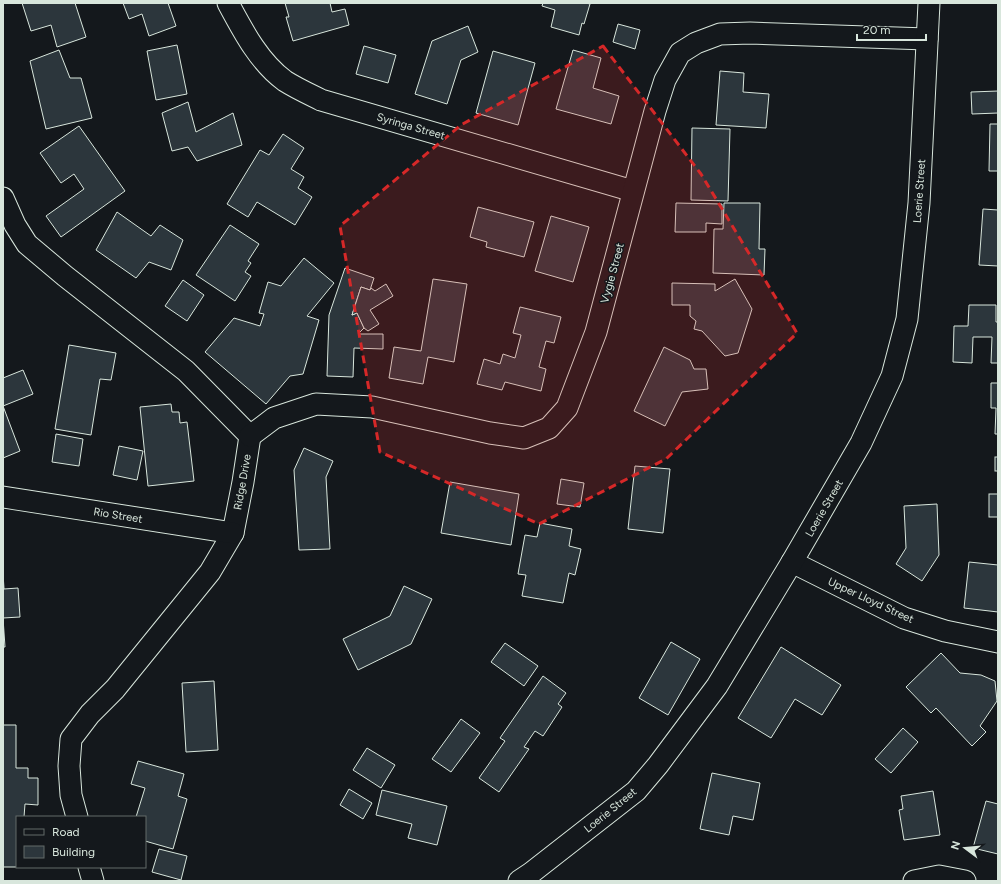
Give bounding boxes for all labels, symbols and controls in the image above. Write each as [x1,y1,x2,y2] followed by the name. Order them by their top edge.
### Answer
[857,16,926,42] scale bar
[863,23,891,37] text: 20 m
[375,111,447,142] street label: Syringa Street
[911,159,928,223] street label: Loerie Street
[598,242,627,305] street label: Vygie Street
[231,453,254,511] street label: Ridge Drive
[803,477,846,539] street label: Loerie Street
[93,505,143,526] street label: Rio Street
[826,575,916,626] street label: Upper Lloyd Street
[581,785,639,836] street label: Loerie Street
[16,816,146,868] legend
[52,825,80,839] text: Road
[945,828,985,868] north arrow
[948,839,963,851] text: N
[52,845,95,859] text: Building

